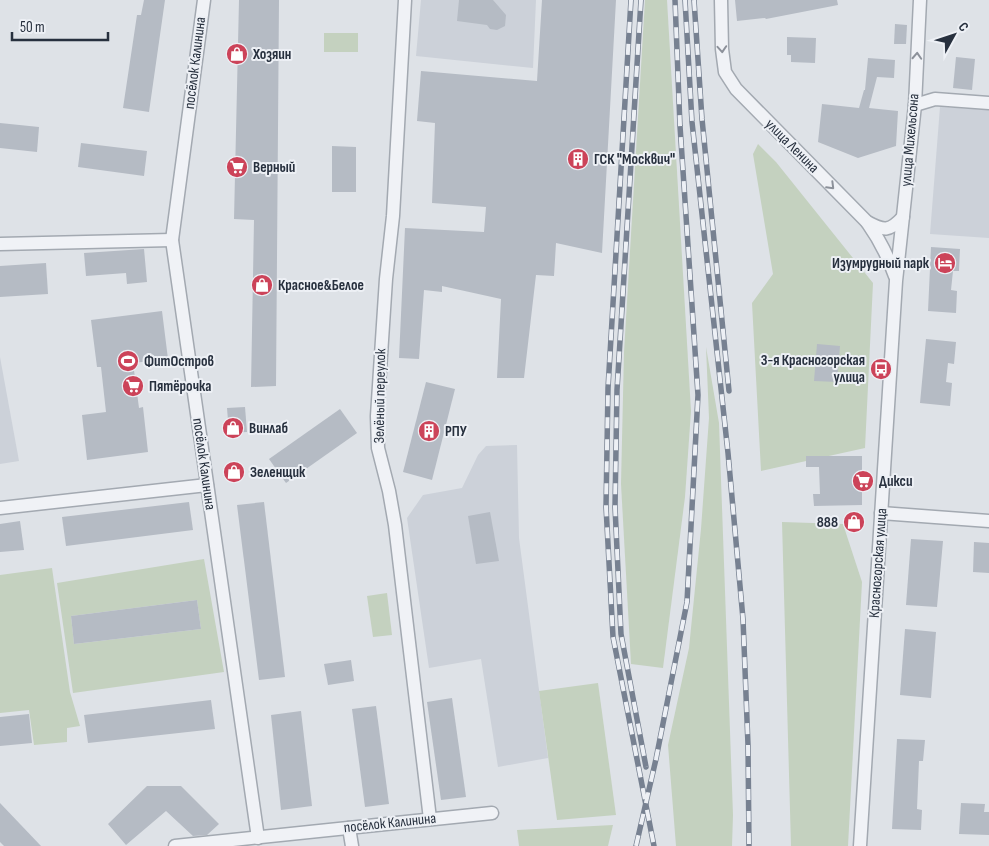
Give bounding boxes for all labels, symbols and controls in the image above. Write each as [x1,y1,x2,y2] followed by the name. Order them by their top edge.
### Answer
[12,10,109,42] scale bar
[929,10,979,60] north arrow
[180,16,210,110] street label: посёлок Калинина
[20,18,45,37] text: 50 m
[955,19,972,35] text: С
[225,42,249,66] shop icon: Хозяин
[252,45,291,64] place label: Хозяин
[716,45,727,53] one-way arrow
[912,52,923,60] one-way arrow
[896,92,924,187] street label: улица Михельсона
[761,115,823,177] street label: улица Ленина
[566,147,590,171] building icon: ГСК "Москвич"
[594,150,675,169] place label: ГСК "Москвич"
[225,155,249,179] supermarket icon: Верный
[253,158,295,177] place label: Верный
[826,180,835,189] one-way arrow
[933,251,957,275] hotel icon: Изумрудный парк
[832,254,930,273] place label: Изумрудный парк
[250,273,274,297] shop icon: Красное&Белое
[278,276,364,295] place label: Красное&Белое
[370,348,390,444] street label: Зелёный переулок
[116,349,140,373] sports icon: ФитОстров
[761,351,865,387] place label: 3-я Красногорская улица
[144,352,214,371] place label: ФитОстров
[869,357,893,381] bus stop icon: 3-я Красногорская улица
[121,374,145,398] supermarket icon: Пятёрочка
[149,377,211,396] place label: Пятёрочка
[221,416,245,440] shop icon: Винлаб
[188,417,220,511] street label: посёлок Калинина
[249,419,288,438] place label: Винлаб
[417,419,441,443] building icon: РПУ
[445,422,467,441] place label: РПУ
[222,460,246,484] shop icon: Зеленщик
[250,463,306,482] place label: Зеленщик
[851,469,875,493] supermarket icon: Дикси
[879,472,912,491] place label: Дикси
[865,507,891,619] street label: Красногорская улица
[842,510,866,534] shop icon: 888
[817,513,838,532] place label: 888
[343,809,437,837] street label: посёлок Калинина

